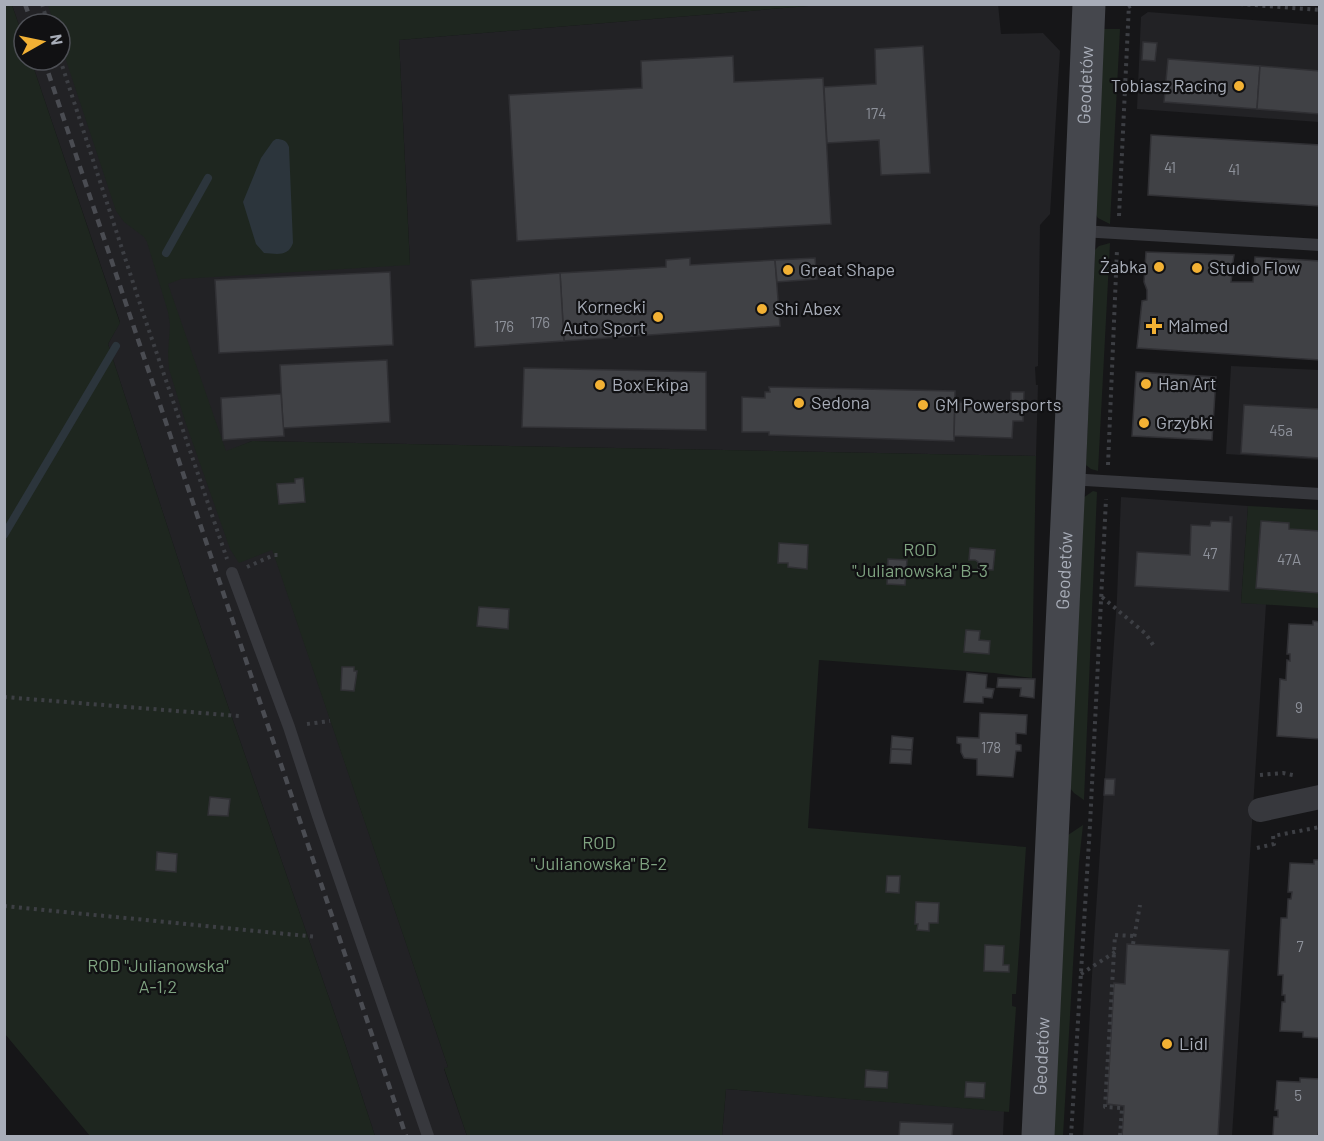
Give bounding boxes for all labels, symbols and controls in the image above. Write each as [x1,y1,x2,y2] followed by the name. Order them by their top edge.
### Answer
[12,12,72,72] north arrow
[47,33,68,46] text: N
[1072,45,1097,125] street label: Geodetów
[1111,74,1227,96] place label: Tobiasz Racing
[1232,79,1246,93] marker: Tobiasz Racing
[866,104,886,122] house number: 174
[1164,158,1176,176] house number: 41
[1228,160,1240,178] house number: 41
[1100,255,1147,277] place label: Żabka
[1209,256,1300,278] place label: Studio Flow
[800,258,895,280] place label: Great Shape
[1152,260,1166,274] marker: Żabka
[1190,261,1204,275] marker: Studio Flow
[781,263,795,277] marker: Great Shape
[562,295,646,338] place label: Kornecki Auto Sport
[774,297,841,319] place label: Shi Abex
[755,302,769,316] marker: Shi Abex
[651,310,665,324] marker: Kornecki Auto Sport
[530,313,550,331] house number: 176
[1168,314,1228,336] place label: Malmed
[494,317,514,335] house number: 176
[1145,317,1163,335] marker: Malmed
[1158,372,1217,394] place label: Han Art
[612,373,689,395] place label: Box Ekipa
[1139,377,1153,391] marker: Han Art
[593,378,607,392] marker: Box Ekipa
[811,391,870,413] place label: Sedona
[935,393,1061,415] place label: GM Powersports
[792,396,806,410] marker: Sedona
[916,398,930,412] marker: GM Powersports
[1156,411,1213,433] place label: Grzybki
[1137,416,1151,430] marker: Grzybki
[1269,421,1293,439] house number: 45a
[1051,531,1077,610] street label: Geodetów
[852,538,988,581] park label: ROD "Julianowska" B-3
[1203,544,1217,562] house number: 47
[1277,550,1301,568] house number: 47A
[1295,698,1303,716] house number: 9
[981,738,1001,756] house number: 178
[531,831,667,874] park label: ROD "Julianowska" B-2
[1296,937,1304,955] house number: 7
[87,954,229,997] park label: ROD "Julianowska" A-1,2
[1028,1016,1054,1096] street label: Geodetów
[1179,1032,1208,1054] place label: Lidl
[1160,1037,1174,1051] marker: Lidl
[1294,1086,1302,1104] house number: 5

